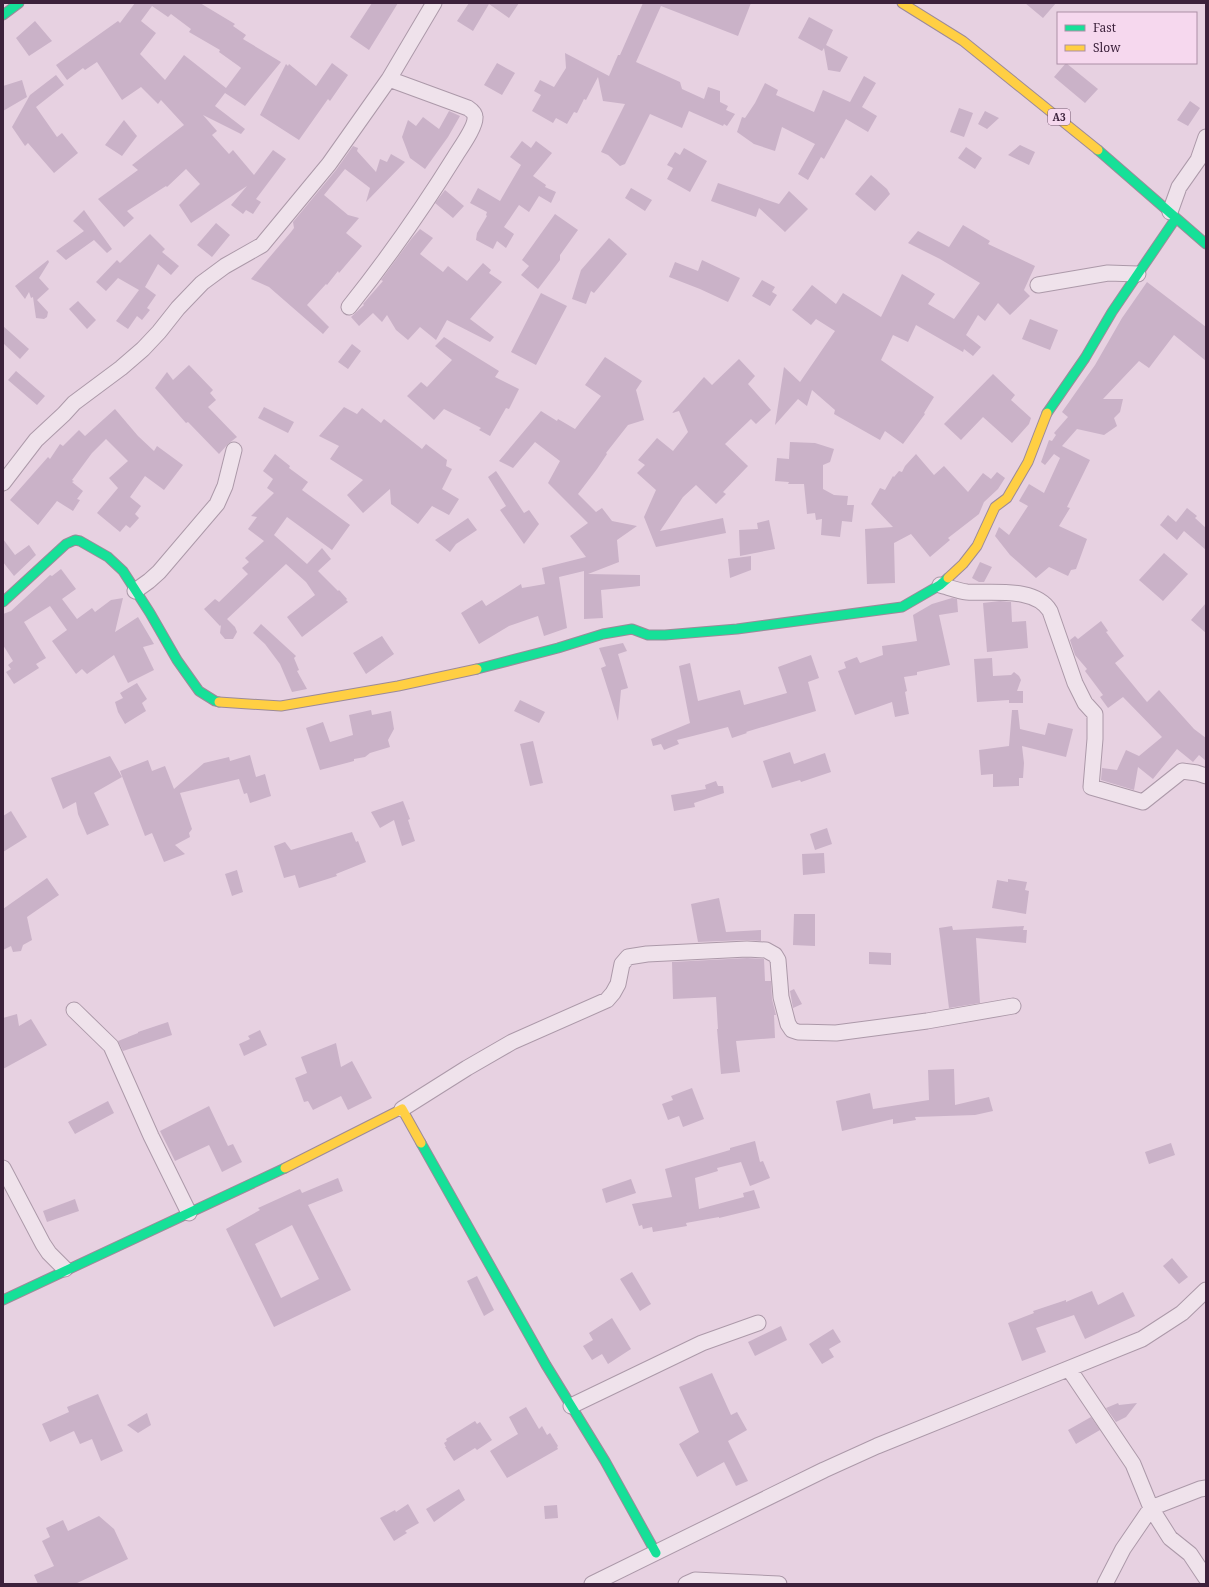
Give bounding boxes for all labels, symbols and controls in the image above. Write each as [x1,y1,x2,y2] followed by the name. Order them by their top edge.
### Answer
[1057,12,1197,64] legend
[1093,19,1116,36] text: Fast
[1093,39,1121,56] text: Slow
[1048,109,1070,125] road number: A3

